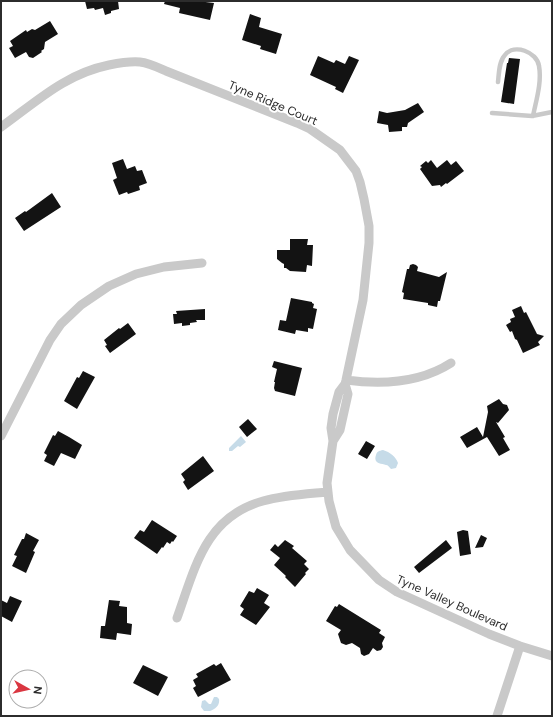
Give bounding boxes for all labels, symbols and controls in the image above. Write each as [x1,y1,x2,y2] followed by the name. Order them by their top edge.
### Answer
[226,77,320,129] street label: Tyne Ridge Court
[394,571,510,635] street label: Tyne Valley Boulevard
[8,669,48,709] north arrow
[30,685,45,695] text: N

